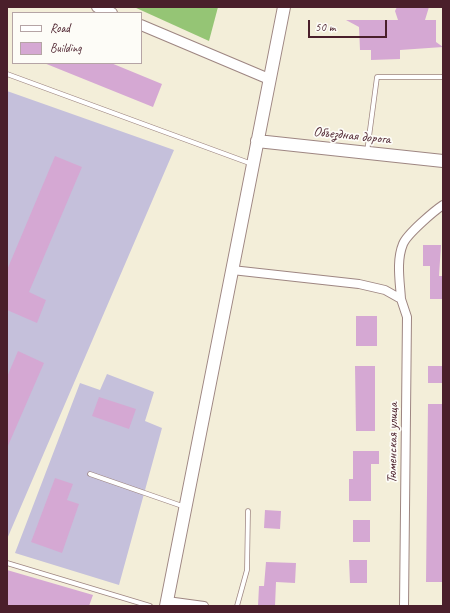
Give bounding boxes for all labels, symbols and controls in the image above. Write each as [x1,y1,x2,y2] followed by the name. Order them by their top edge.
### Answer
[12,12,142,64] legend
[310,12,389,38] scale bar
[315,19,335,35] text: 50 m
[50,20,70,36] text: Road
[50,40,82,56] text: Building
[312,124,392,148] street label: Объездная дорога
[384,402,402,484] street label: Тюменская улица

